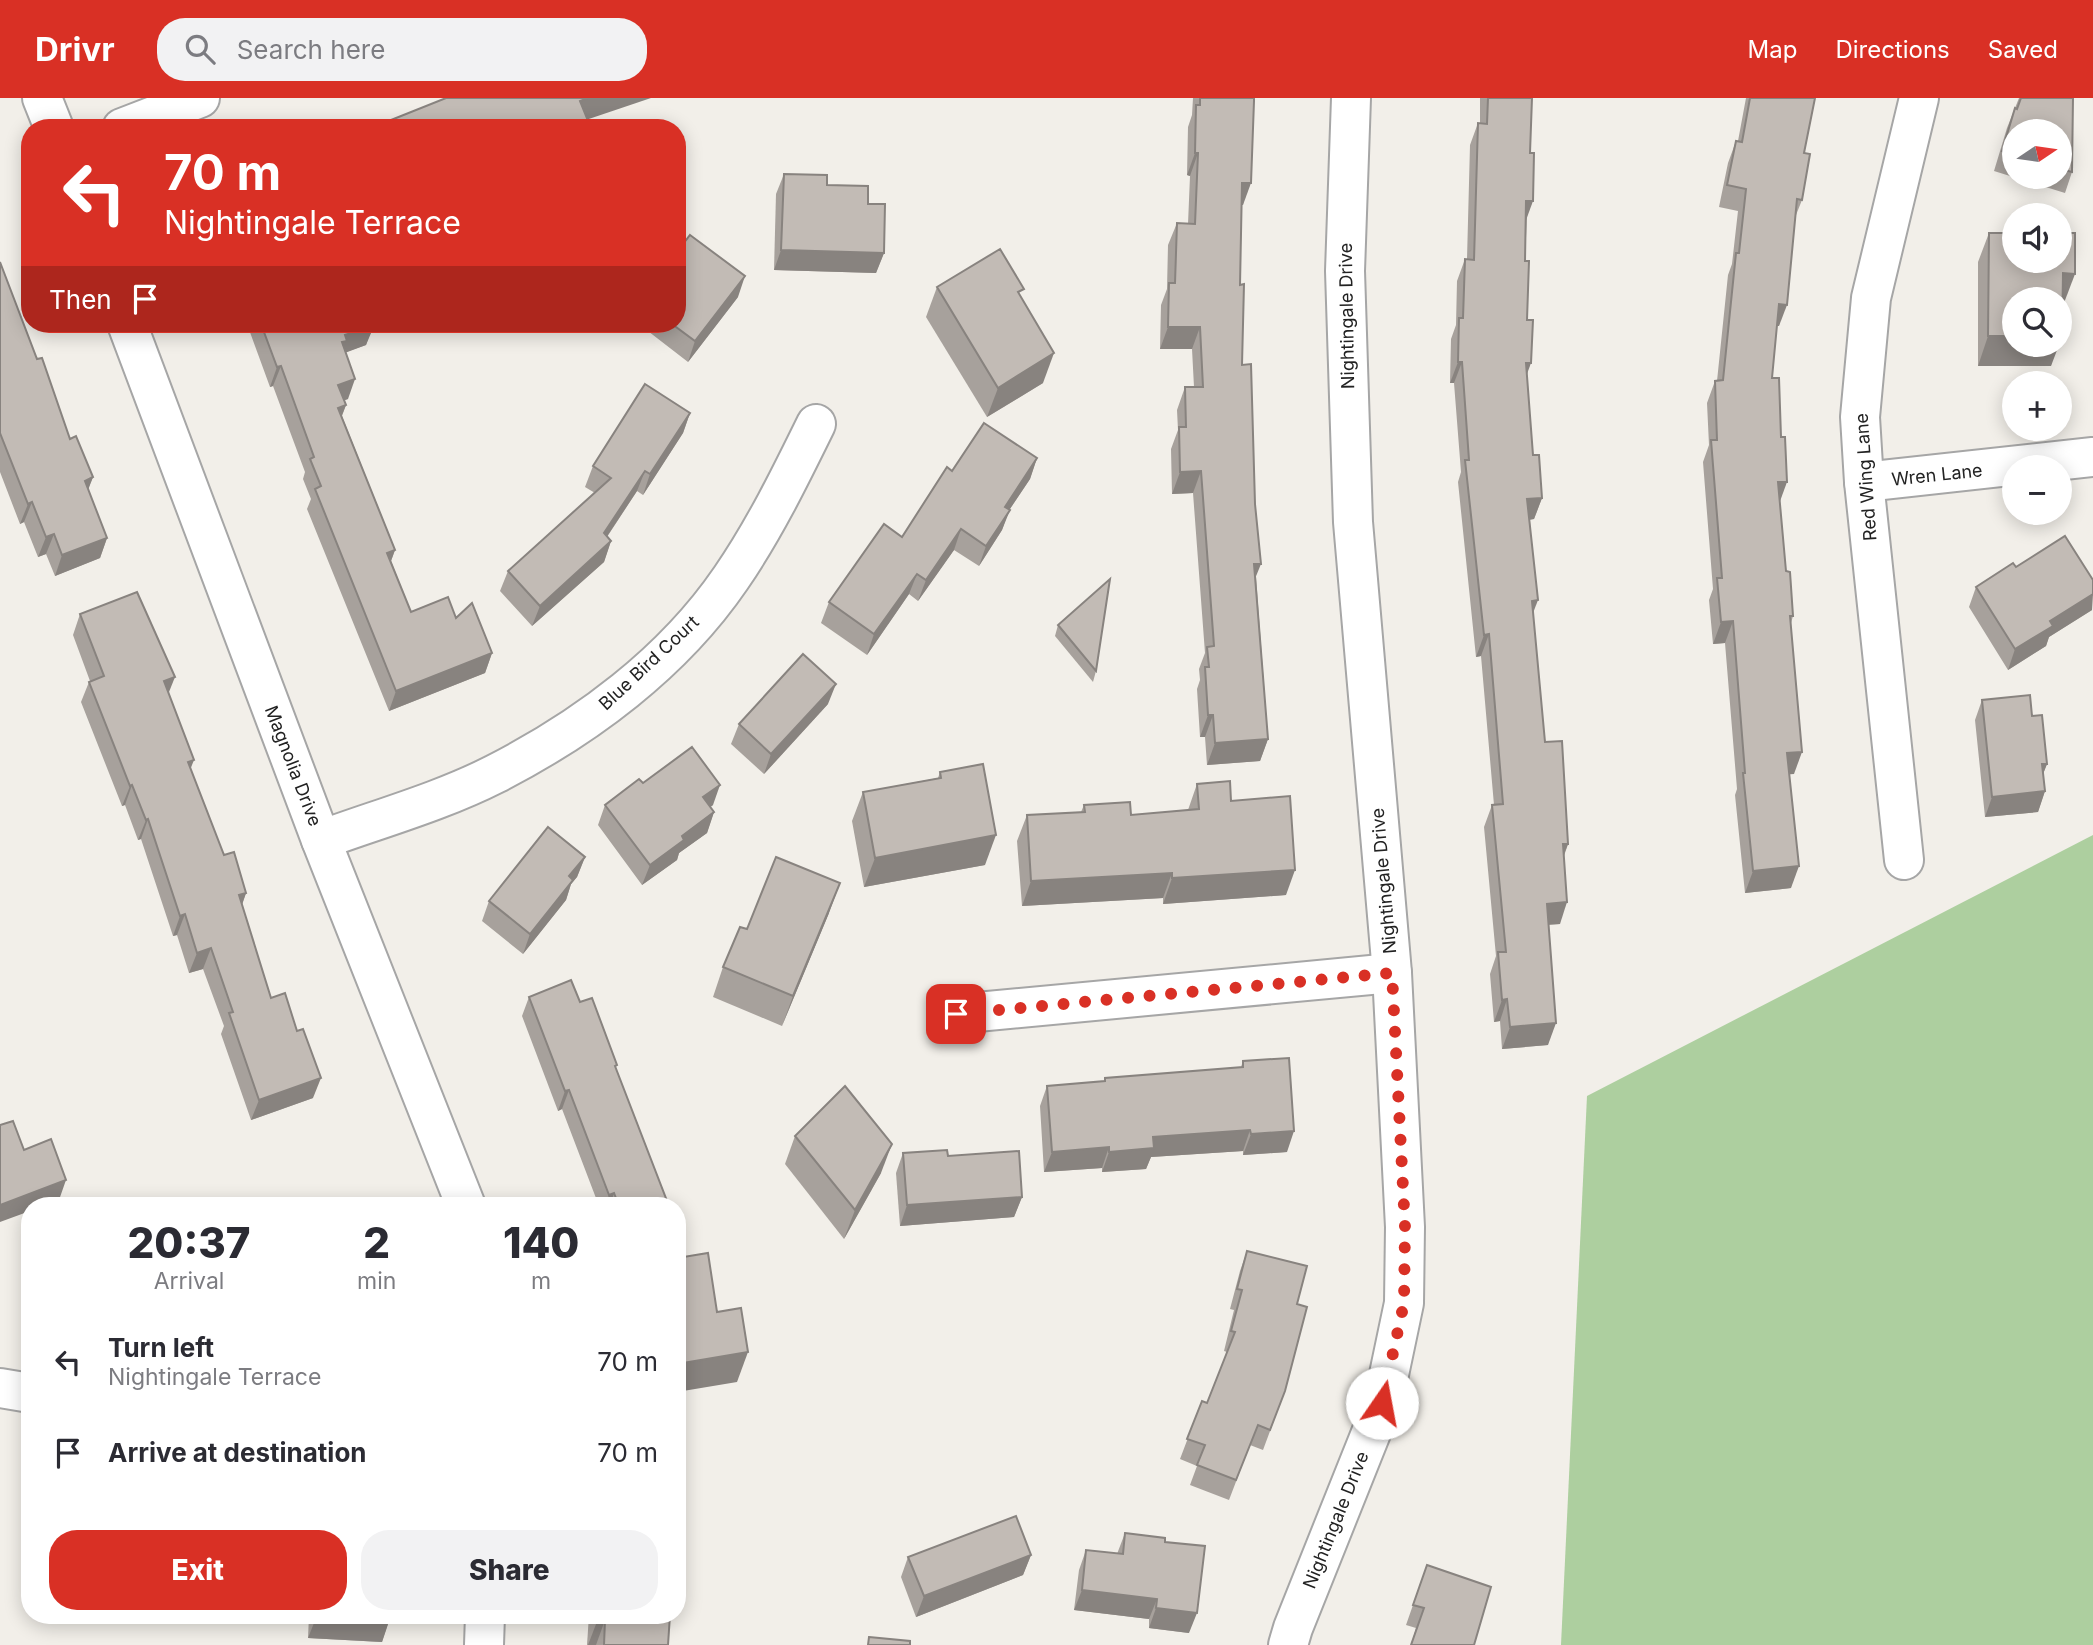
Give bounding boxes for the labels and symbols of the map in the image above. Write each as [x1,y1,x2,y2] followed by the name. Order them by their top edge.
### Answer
[2002,119,2072,189] north arrow
[1335,243,1358,389] street label: Nightingale Drive
[1851,412,1880,542] street label: Red Wing Lane
[1890,459,1983,490] street label: Wren Lane
[594,611,703,714] street label: Blue Bird Court
[261,703,326,829] street label: Magnolia Drive
[1367,807,1400,955] street label: Nightingale Drive
[926,984,986,1044] pin
[1345,1366,1419,1440] position arrow
[1298,1448,1373,1592] street label: Nightingale Drive

